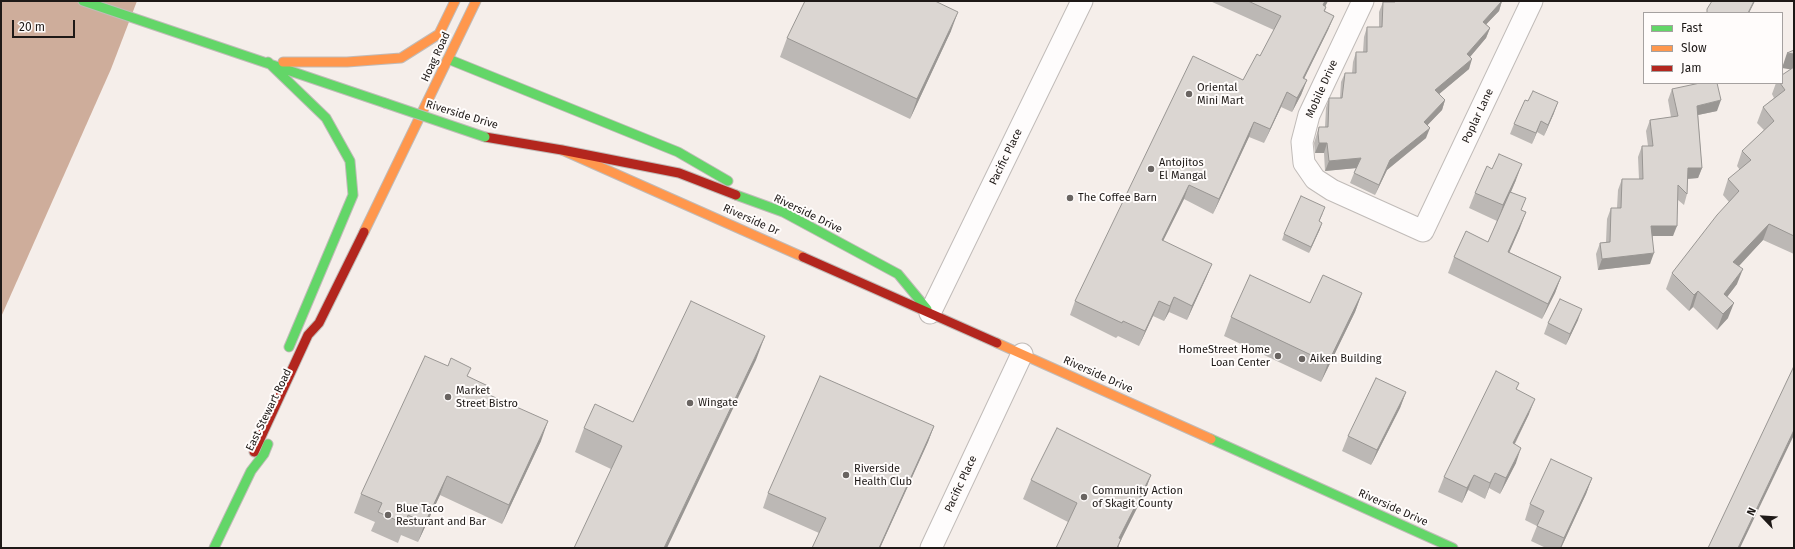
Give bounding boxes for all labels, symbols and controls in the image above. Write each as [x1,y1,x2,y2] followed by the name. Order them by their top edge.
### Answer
[14,12,77,38] scale bar
[1643,12,1783,84] legend
[19,20,45,34] text: 20 m
[1681,21,1703,35] text: Fast
[419,30,453,84] street label: Hoag Road
[1681,41,1707,55] text: Slow
[1303,58,1341,120] street label: Mobile Drive
[1681,61,1701,75] text: Jam
[1197,81,1244,107] place label: Oriental Mini Mart
[1460,86,1496,146] street label: Poplar Lane
[1184,89,1194,99] marker: Oriental Mini Mart
[424,98,500,132] street label: Riverside Drive
[987,127,1025,187] street label: Pacific Place
[1159,156,1207,182] place label: Antojitos El Mangal
[1146,164,1156,174] marker: Antojitos El Mangal
[1078,191,1157,205] place label: The Coffee Barn
[772,192,844,236] street label: Riverside Drive
[1065,193,1075,203] marker: The Coffee Barn
[721,202,781,238] street label: Riverside Dr
[1179,343,1270,369] place label: HomeStreet Home Loan Center
[1273,351,1283,361] marker: HomeStreet Home Loan Center
[1310,352,1381,366] place label: Aiken Building
[1061,354,1135,396] street label: Riverside Drive
[1297,354,1307,364] marker: Aiken Building
[243,367,295,453] street label: East Stewart Road
[456,384,518,410] place label: Market Street Bistro
[443,392,453,402] marker: Market Street Bistro
[698,396,738,410] place label: Wingate
[685,398,695,408] marker: Wingate
[942,454,980,514] street label: Pacific Place
[854,462,912,488] place label: Riverside Health Club
[841,470,851,480] marker: Riverside Health Club
[1092,484,1183,510] place label: Community Action of Skagit County
[1356,487,1430,529] street label: Riverside Drive
[1079,492,1089,502] marker: Community Action of Skagit County
[1743,497,1783,537] north arrow
[396,502,486,528] place label: Blue Taco Resturant and Bar
[1744,506,1759,518] text: N
[383,510,393,520] marker: Blue Taco Resturant and Bar

